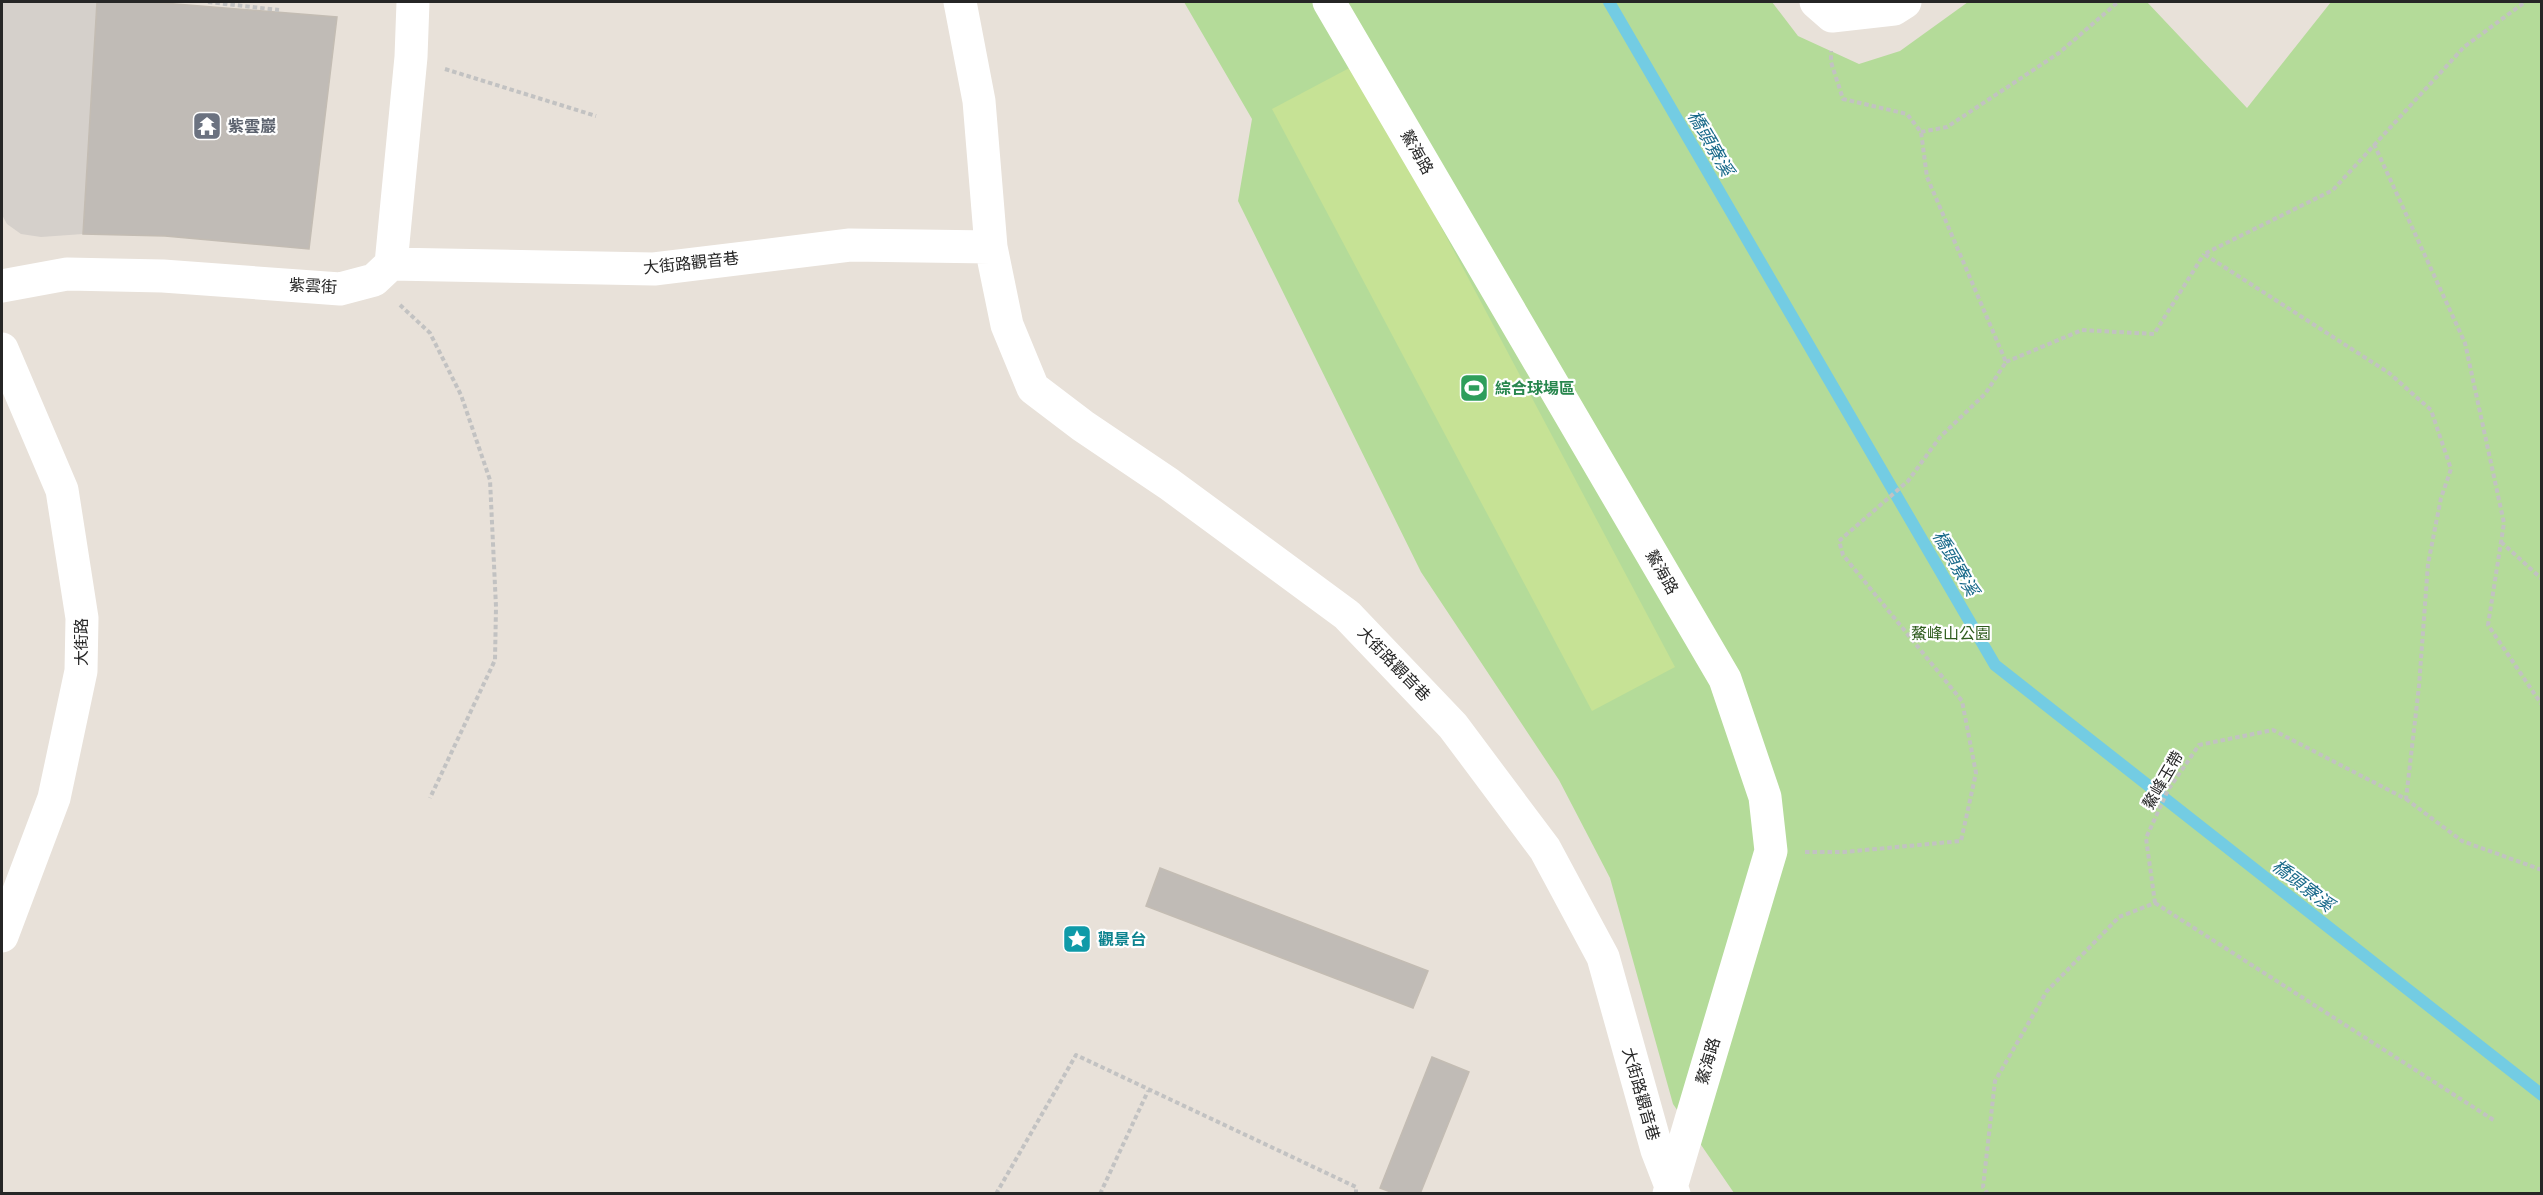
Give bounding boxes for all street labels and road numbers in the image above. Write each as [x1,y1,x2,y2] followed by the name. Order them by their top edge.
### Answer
[1397,126,1437,178] street label: 鰲海路
[642,249,740,277] street label: 大街路觀音巷
[289,275,337,297] street label: 紫雲街
[1642,546,1682,598] street label: 鰲海路
[72,618,91,666] street label: 大街路
[1354,623,1434,705] street label: 大街路觀音巷
[2139,748,2187,812] street label: 鰲峰玉帶
[1692,1035,1724,1087] street label: 鰲海路
[1619,1045,1663,1143] street label: 大街路觀音巷

